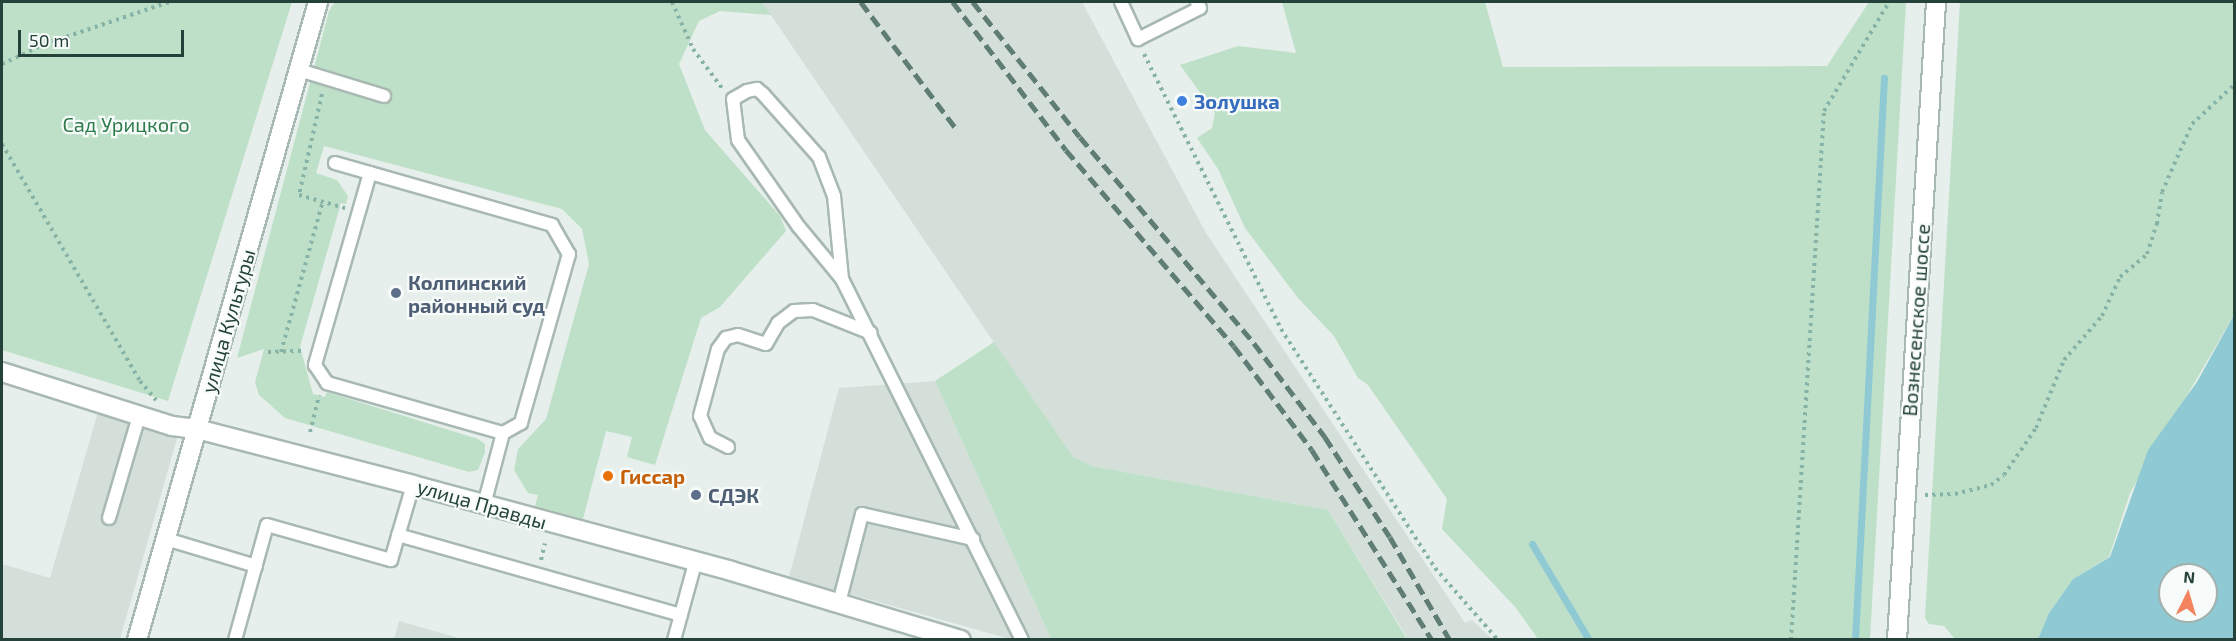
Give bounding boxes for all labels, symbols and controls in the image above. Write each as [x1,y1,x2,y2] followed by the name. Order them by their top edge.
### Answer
[21,18,188,56] scale bar
[29,29,69,51] text: 50 m
[1194,89,1280,113] place label: Золушка
[1175,94,1189,108] marker: Золушка
[62,112,190,136] park label: Сад Урицкого
[1897,223,1935,417] street label: Вознесенское шоссе
[196,246,260,396] street label: улица Культуры
[408,270,545,317] place label: Колпинский районный суд
[389,286,403,300] marker: Колпинский районный суд
[620,464,685,488] place label: Гиссар
[601,469,615,483] marker: Гиссар
[415,474,549,534] street label: улица Правды
[708,483,759,507] place label: СДЭК
[689,488,703,502] marker: СДЭК
[2158,563,2218,623] north arrow
[2183,567,2196,587] text: N

